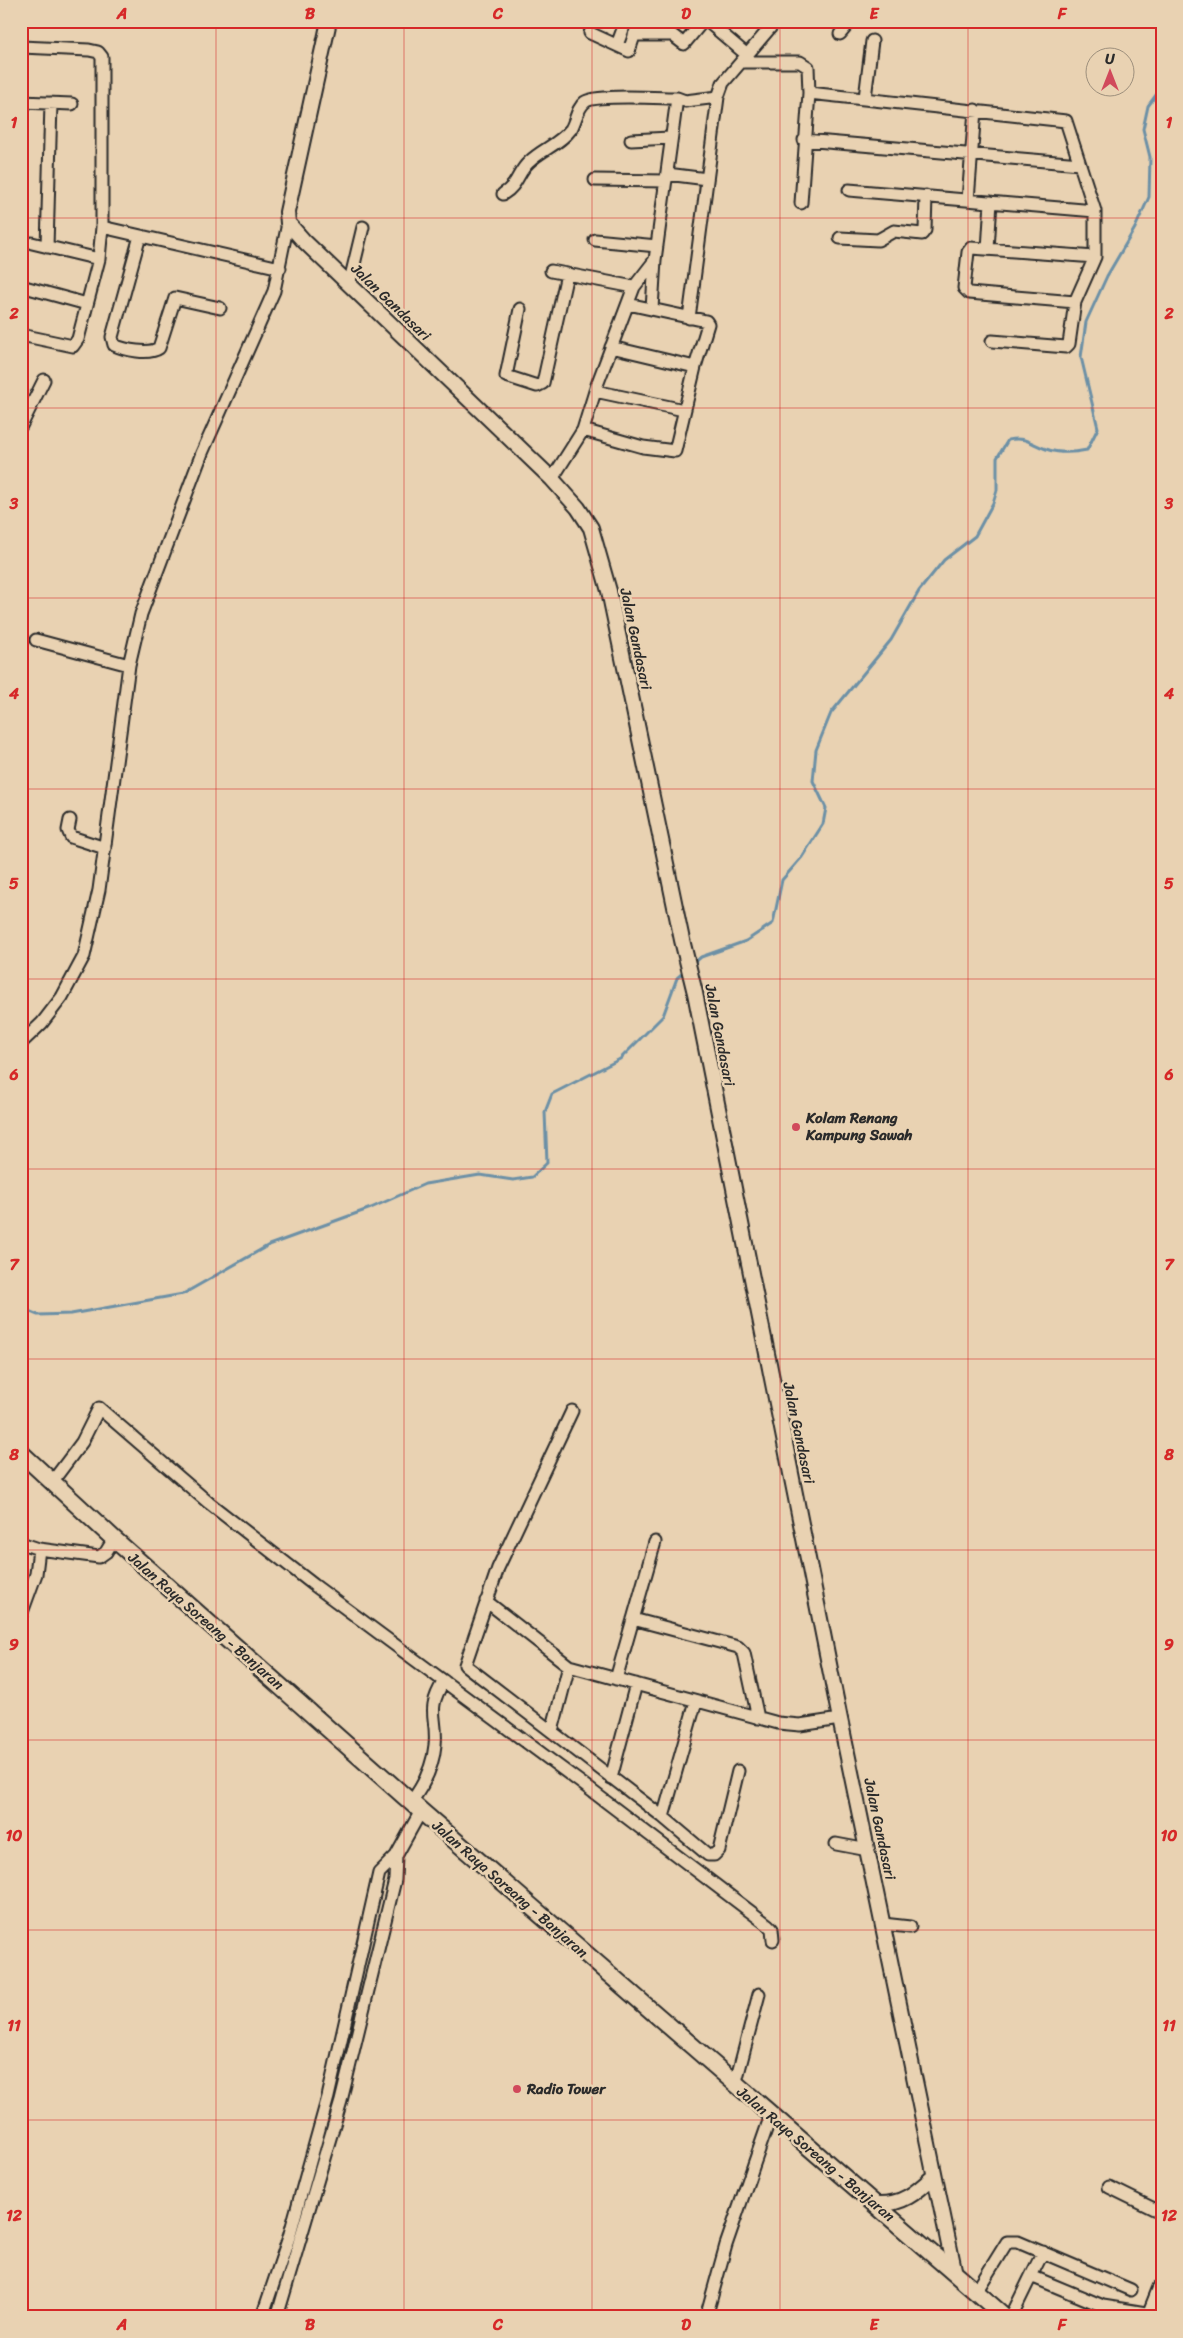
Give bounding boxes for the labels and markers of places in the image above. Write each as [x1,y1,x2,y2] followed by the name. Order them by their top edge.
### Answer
[805,1105,913,1148] place label: Kolam Renang Kampung Sawah
[790,1121,802,1133] marker: Kolam Renang Kampung Sawah
[526,2076,607,2102] place label: Radio Tower
[511,2083,523,2095] marker: Radio Tower

